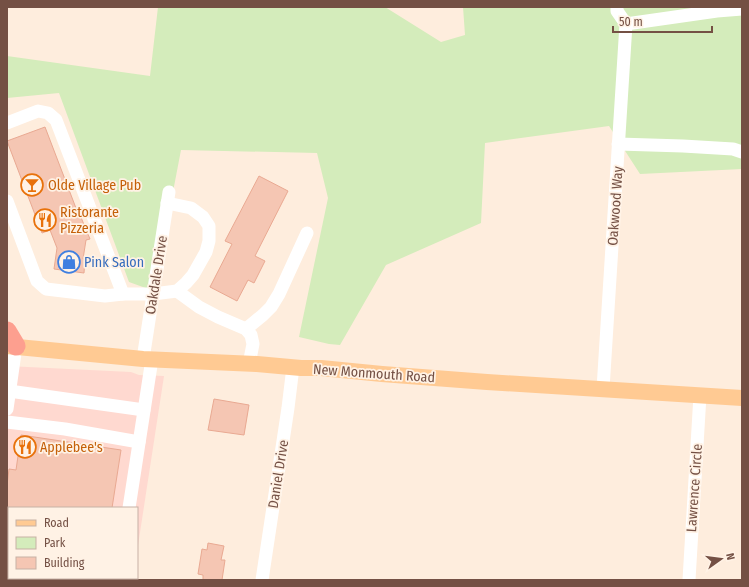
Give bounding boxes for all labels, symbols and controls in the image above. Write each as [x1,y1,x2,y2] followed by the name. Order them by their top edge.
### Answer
[613,8,712,34] scale bar
[619,15,643,29] text: 50 m
[604,165,627,246] street label: Oakwood Way
[19,172,45,198] bar icon: Olde Village Pub
[48,177,141,194] place label: Olde Village Pub
[60,204,119,237] place label: Ristorante Pizzeria
[32,207,58,233] restaurant icon: Ristorante Pizzeria
[142,234,171,316] street label: Oakdale Drive
[56,249,82,275] shop icon: Pink Salon
[84,254,144,271] place label: Pink Salon
[312,361,436,386] street label: New Monmouth Road
[12,434,38,460] restaurant icon: Applebee's
[265,438,292,510] street label: Daniel Drive
[40,439,103,456] place label: Applebee's
[683,443,706,533] street label: Lawrence Circle
[8,507,138,579] legend
[44,516,69,530] text: Road
[44,536,66,550] text: Park
[701,539,741,579] north arrow
[723,552,737,561] text: N
[44,556,85,570] text: Building

